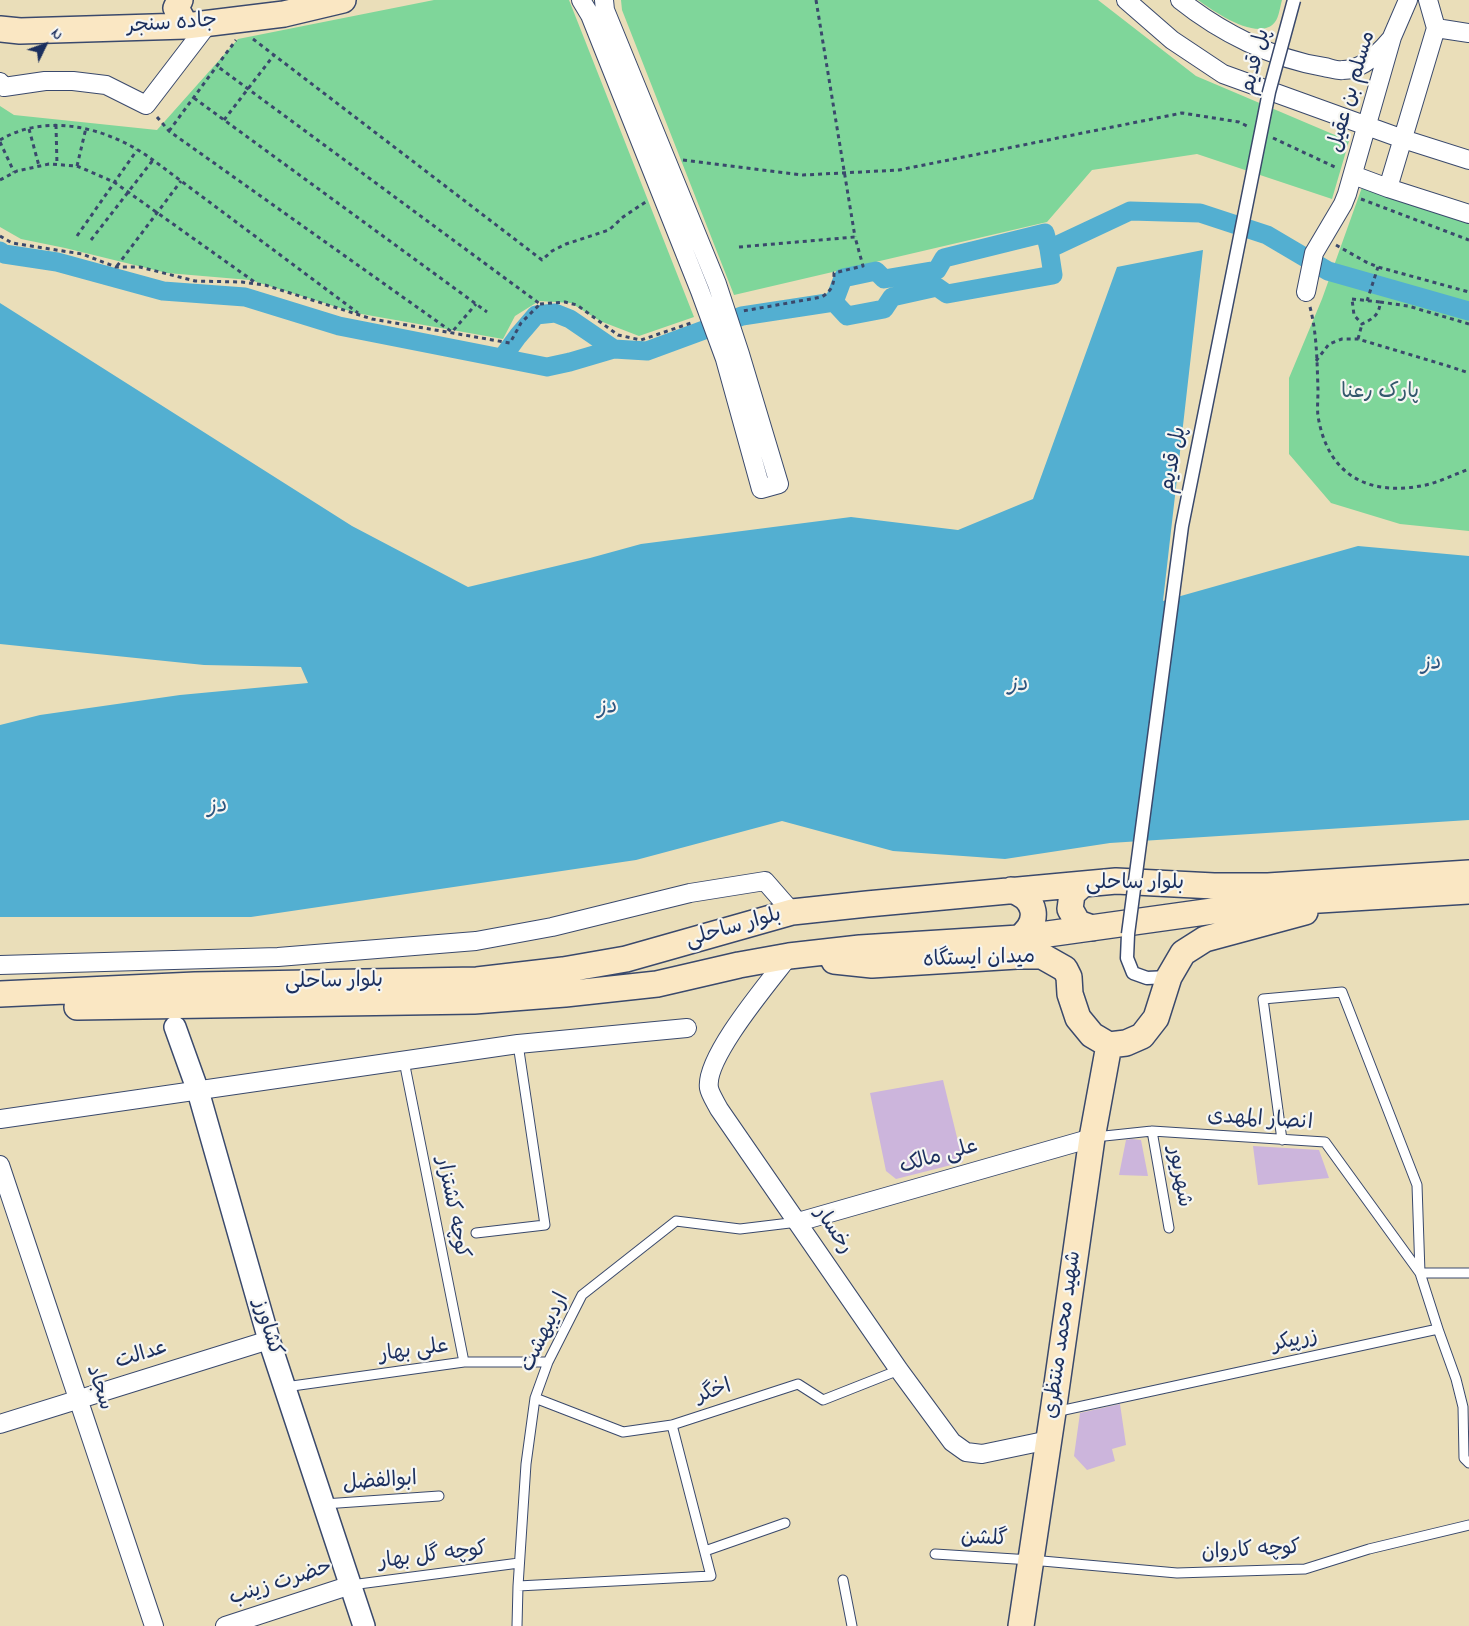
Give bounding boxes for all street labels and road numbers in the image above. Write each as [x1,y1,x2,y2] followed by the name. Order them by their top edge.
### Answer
[126,9,218,41] street label: جاده سنجر
[1237,27,1277,97] street label: پل قدیم
[1324,29,1382,155] street label: مسلم بن عقیل
[1156,425,1194,495] street label: پل قدیم
[1086,872,1184,898] street label: بلوار ساحلی
[683,903,785,955] street label: بلوار ساحلی
[923,945,1035,975] street label: میدان ایستگاه
[285,970,383,996] street label: بلوار ساحلی
[1206,1105,1314,1137] street label: انصار المهدی
[897,1135,981,1181] street label: علی مالک
[1160,1145,1196,1209] street label: شهریور
[429,1155,473,1261] street label: کوچه کشتزار
[807,1202,857,1260] street label: رخسار
[1040,1249,1088,1421] street label: شهید محمد منتظری
[516,1289,576,1377] street label: اردیبهشت
[246,1297,286,1359] street label: کشاورز
[1270,1325,1320,1359] street label: زرپیکر
[378,1335,450,1369] street label: علی بهار
[112,1336,172,1376] street label: عدالت
[79,1362,117,1414] street label: سجاد
[693,1375,735,1411] street label: اخگر
[342,1468,418,1498] street label: ابوالفضل
[960,1526,1008,1554] street label: گلشن
[1201,1537,1301,1567] street label: کوچه کاروان
[377,1538,489,1576] street label: کوچه گل بهار
[226,1555,336,1613] street label: حضرت زینب

